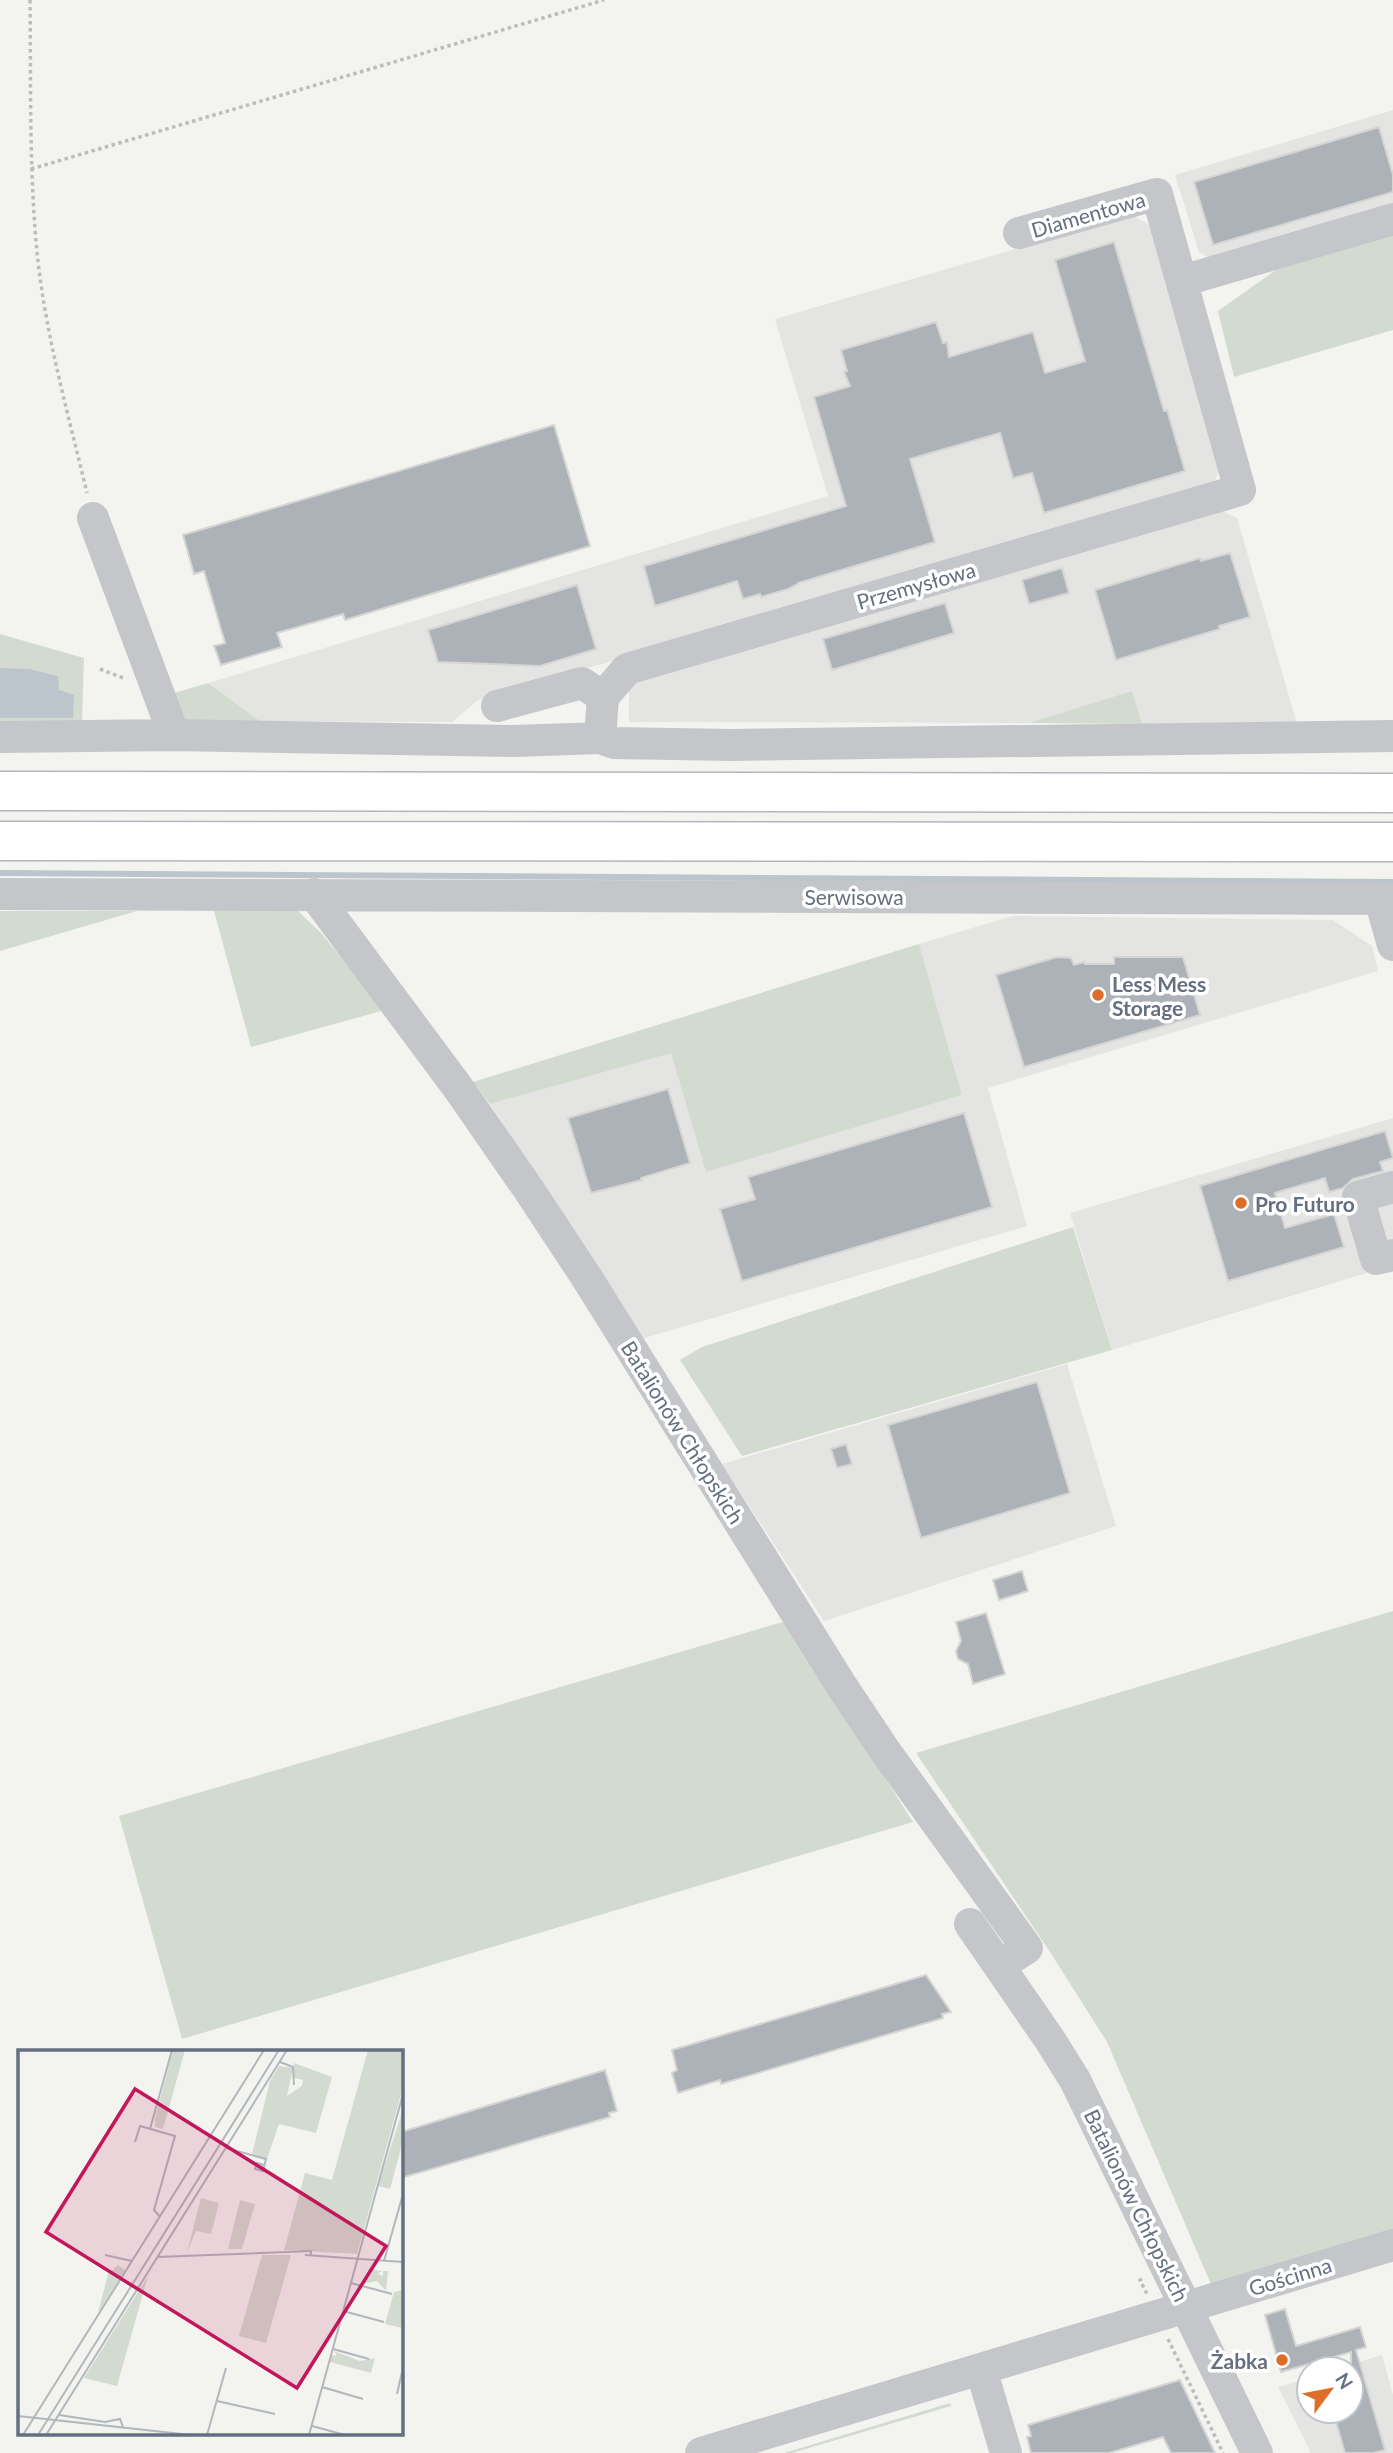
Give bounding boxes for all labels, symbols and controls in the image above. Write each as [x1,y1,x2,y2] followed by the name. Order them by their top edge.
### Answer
[1028,186,1148,242] street label: Diamentowa
[854,556,978,614] street label: Przemysłowa
[804,884,904,909] street label: Serwisowa
[1112,971,1206,1020] place label: Less Mess Storage
[1090,987,1106,1003] marker: Less Mess Storage
[1255,1191,1355,1216] place label: Pro Futuro
[1233,1195,1249,1211] marker: Pro Futuro
[617,1336,749,1528] street label: Batalionów Chłopskich
[18,2050,402,2436] inset map
[1080,2105,1194,2305] street label: Batalionów Chłopskich
[1246,2252,1334,2300] street label: Gościnna
[1211,2348,1268,2373] place label: Żabka
[1274,2352,1290,2368] marker: Żabka
[1295,2355,1365,2425] north arrow
[1331,2368,1358,2393] text: N

